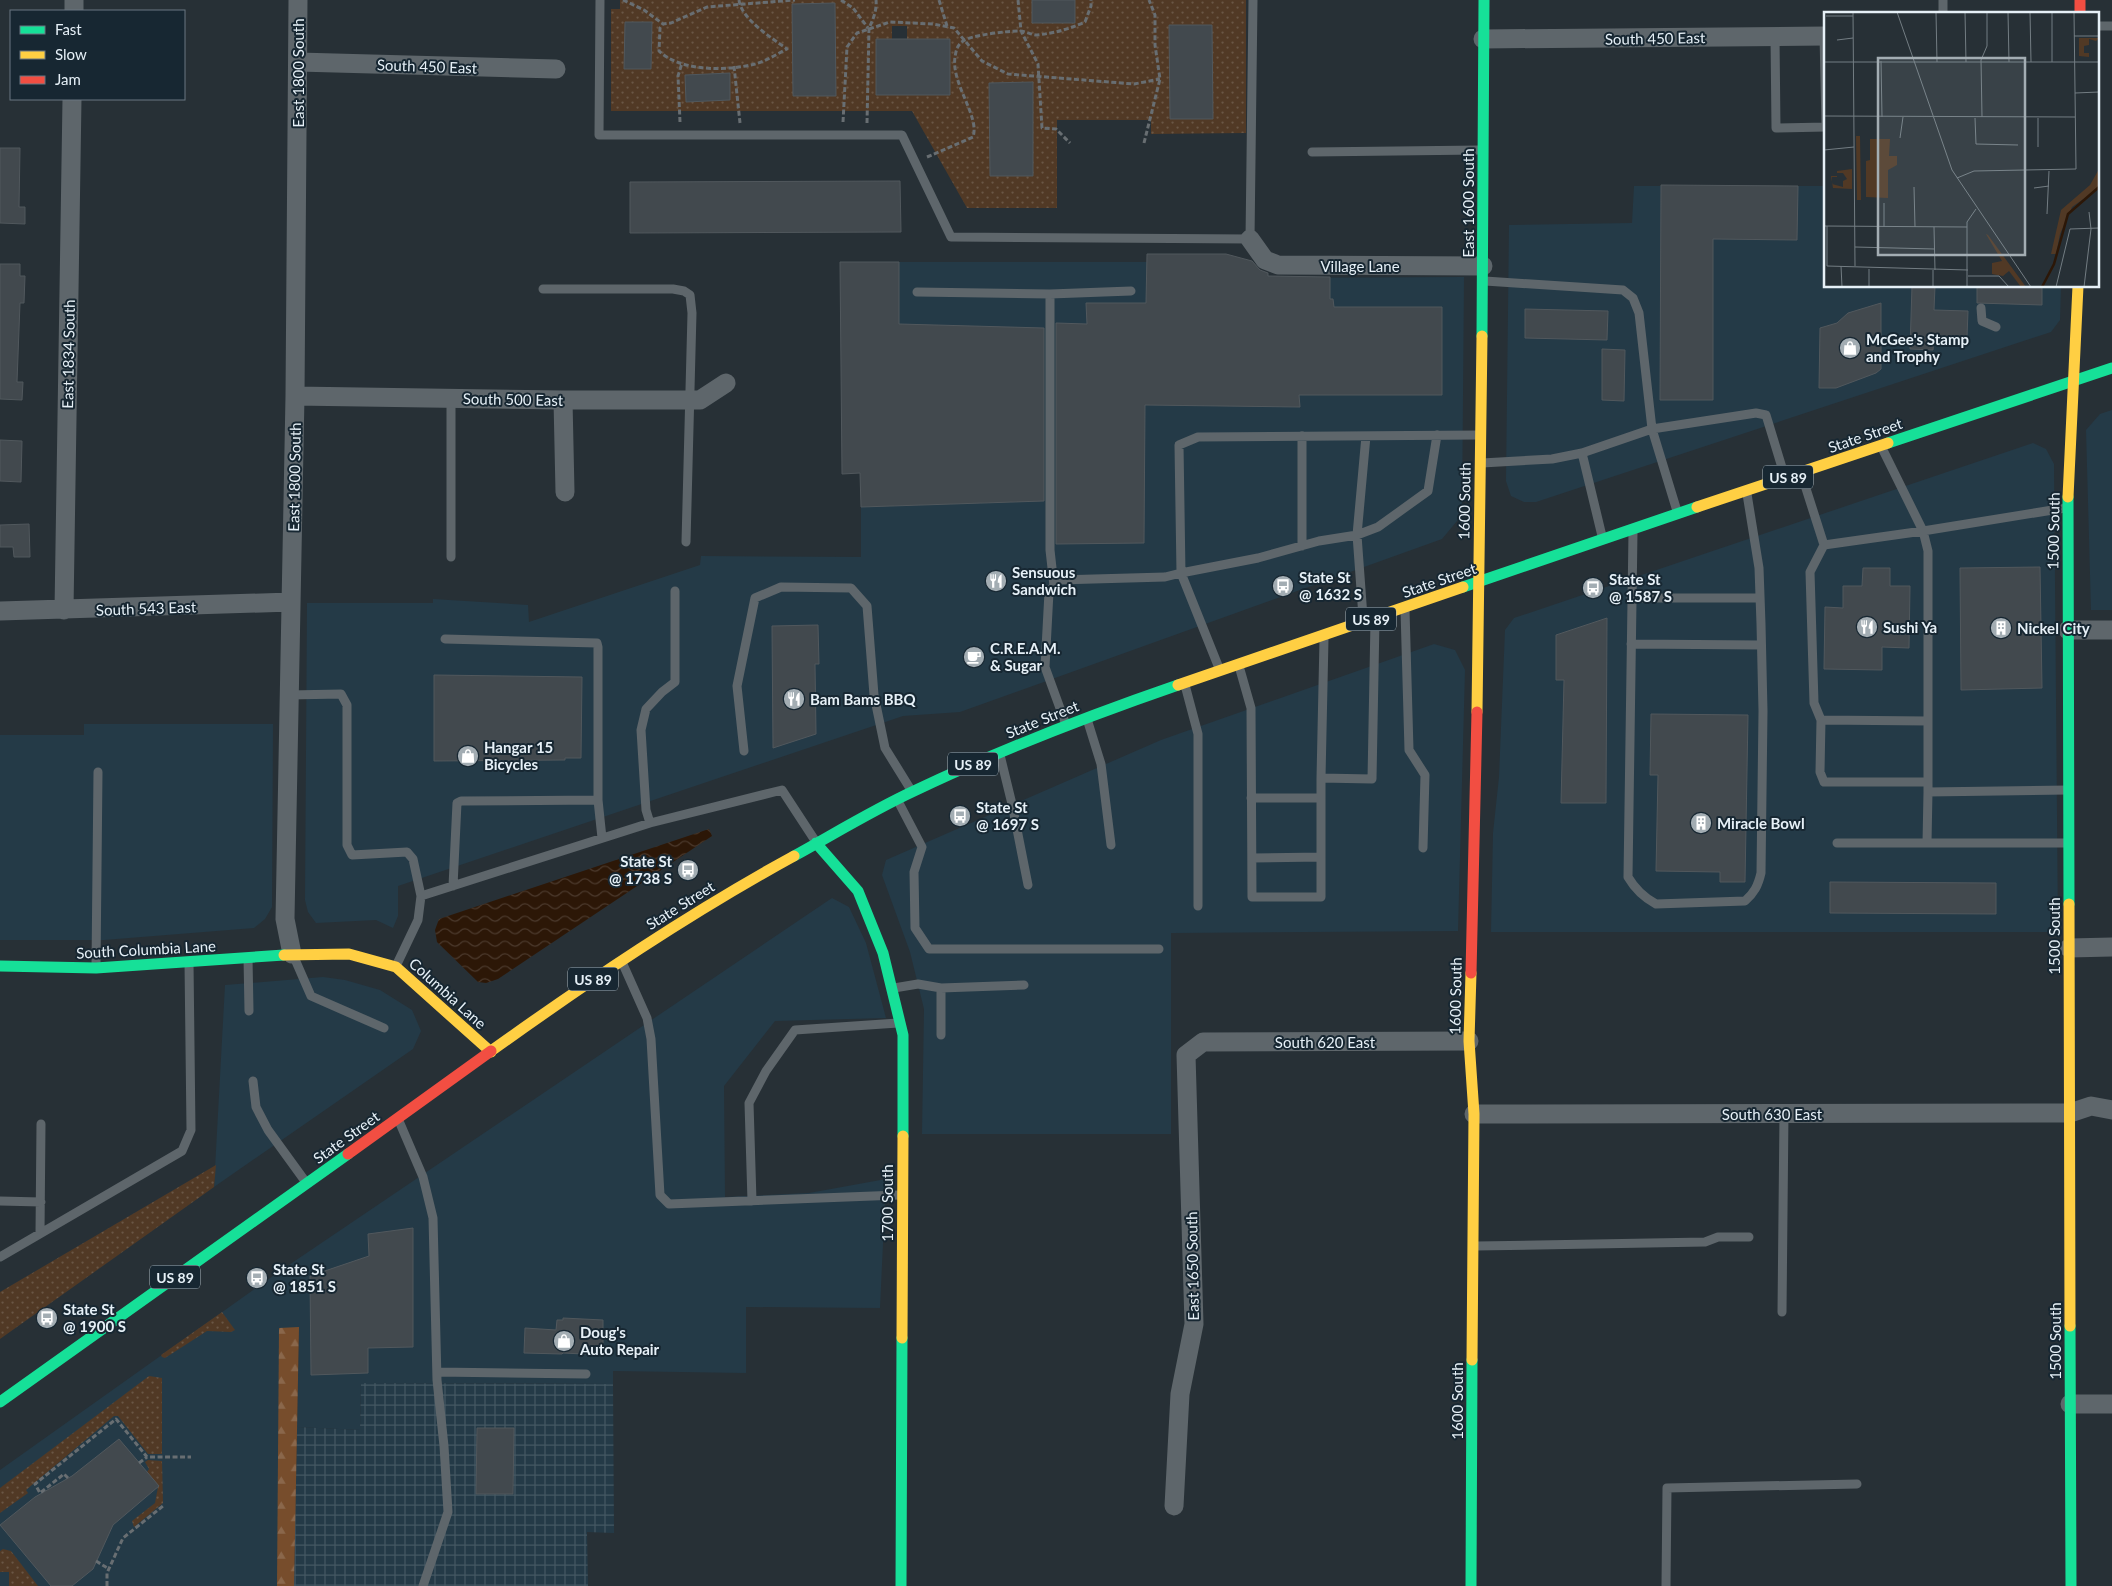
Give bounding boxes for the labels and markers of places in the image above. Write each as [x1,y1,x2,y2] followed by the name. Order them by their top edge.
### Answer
[1866,330,1969,365] place label: McGee's Stamp and Trophy
[1838,336,1862,360] shop icon: McGee's Stamp and Trophy
[1012,563,1076,598] place label: Sensuous Sandwich
[1299,568,1362,603] place label: State St @ 1632 S
[984,569,1008,593] restaurant icon: Sensuous Sandwich
[1609,570,1672,605] place label: State St @ 1587 S
[1271,574,1295,598] bus stop icon: State St @ 1632 S
[1581,576,1605,600] bus stop icon: State St @ 1587 S
[1855,615,1879,639] restaurant icon: Sushi Ya
[1989,616,2013,640] building icon: Nickel City
[1883,618,1937,636] place label: Sushi Ya
[2017,619,2090,637] place label: Nickel City
[990,639,1061,674] place label: C.R.E.A.M. & Sugar
[962,645,986,669] cafe icon: C.R.E.A.M. & Sugar
[782,687,806,711] restaurant icon: Bam Bams BBQ
[810,690,917,708] place label: Bam Bams BBQ
[484,738,553,773] place label: Hangar 15 Bicycles
[456,744,480,768] shop icon: Hangar 15 Bicycles
[976,798,1039,833] place label: State St @ 1697 S
[948,804,972,828] bus stop icon: State St @ 1697 S
[1689,811,1713,835] building icon: Miracle Bowl
[1717,814,1805,832] place label: Miracle Bowl
[609,852,672,887] place label: State St @ 1738 S
[676,858,700,882] bus stop icon: State St @ 1738 S
[273,1260,336,1295] place label: State St @ 1851 S
[245,1266,269,1290] bus stop icon: State St @ 1851 S
[63,1300,126,1335] place label: State St @ 1900 S
[35,1306,59,1330] bus stop icon: State St @ 1900 S
[579,1323,660,1358] place label: Doug's Auto Repair
[552,1329,576,1353] shop icon: Doug's Auto Repair

